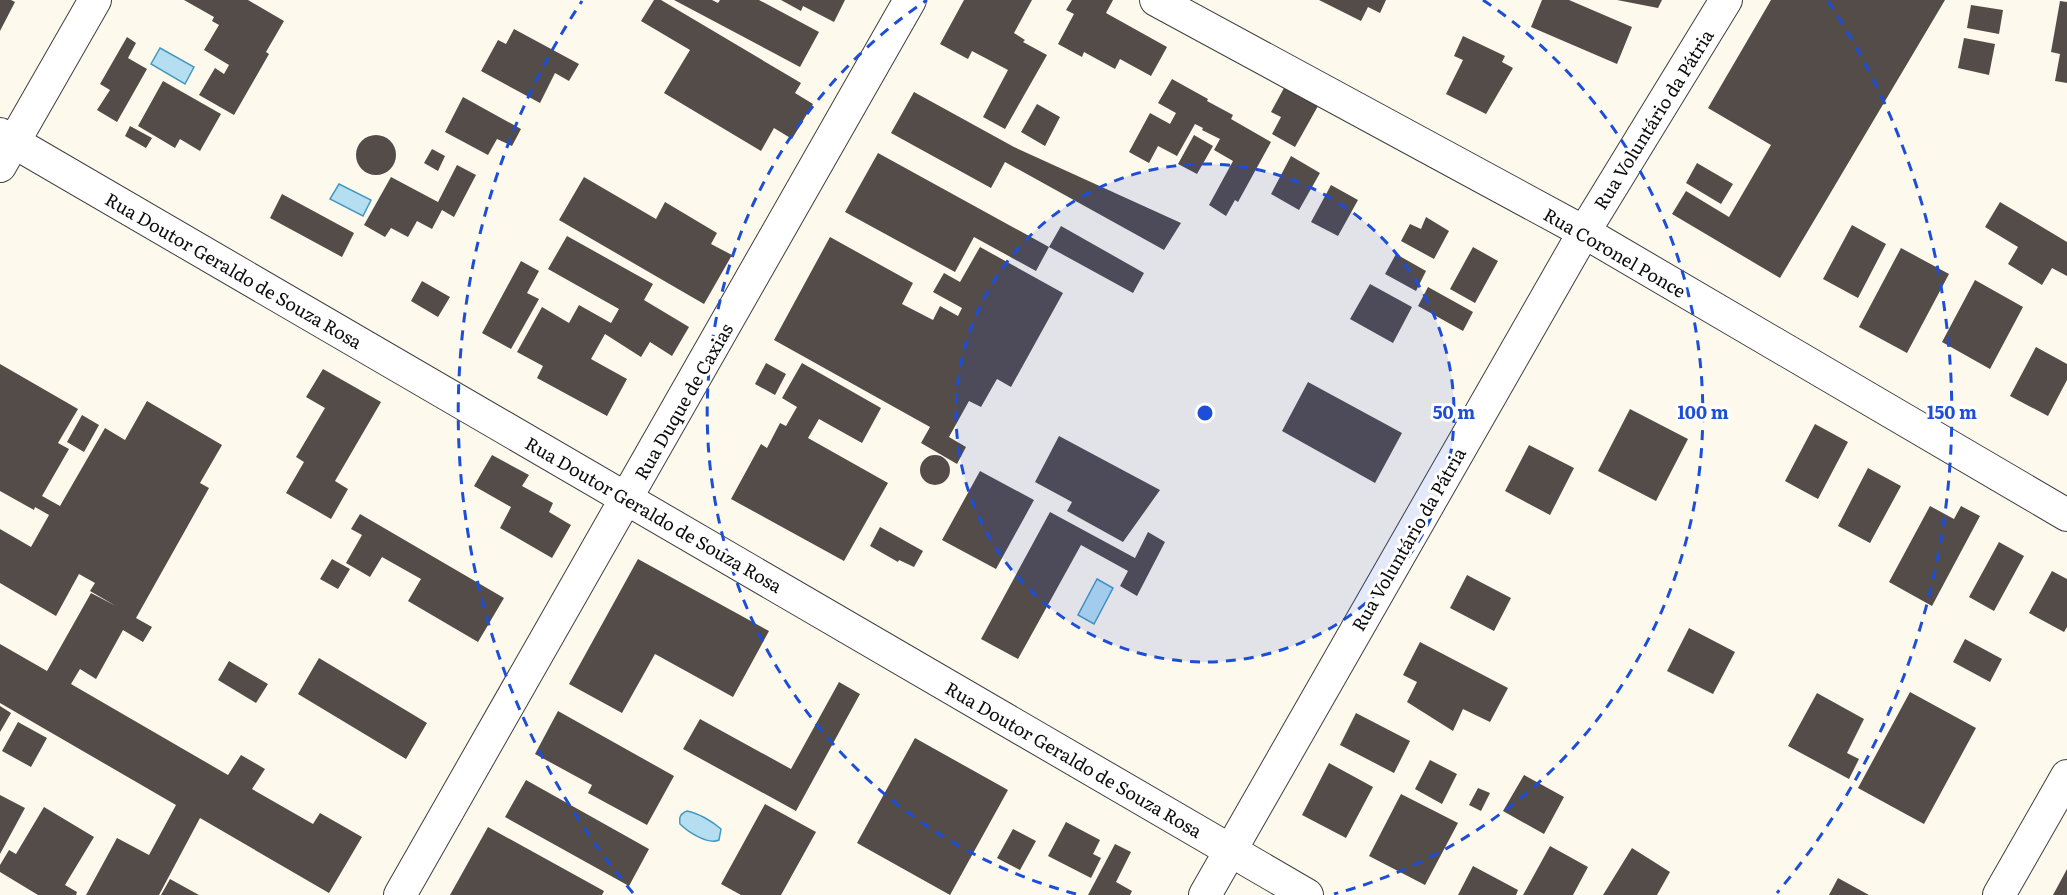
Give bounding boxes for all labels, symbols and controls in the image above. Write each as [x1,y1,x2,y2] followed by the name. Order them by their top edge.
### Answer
[1586,23,1720,214] street label: Rua Voluntário da Pátria
[101,185,368,355] street label: Rua Doutor Geraldo de Souza Rosa
[1539,200,1691,304] street label: Rua Coronel Ponce
[627,318,739,484] street label: Rua Duque de Caxias
[1433,398,1475,425] text: 50 m
[1677,398,1729,425] text: 100 m
[1927,398,1977,425] text: 150 m
[1195,403,1215,423] centre of rings
[521,429,788,599] street label: Rua Doutor Geraldo de Souza Rosa
[1344,442,1472,636] street label: Rua Voluntário da Pátria
[941,674,1208,844] street label: Rua Doutor Geraldo de Souza Rosa

